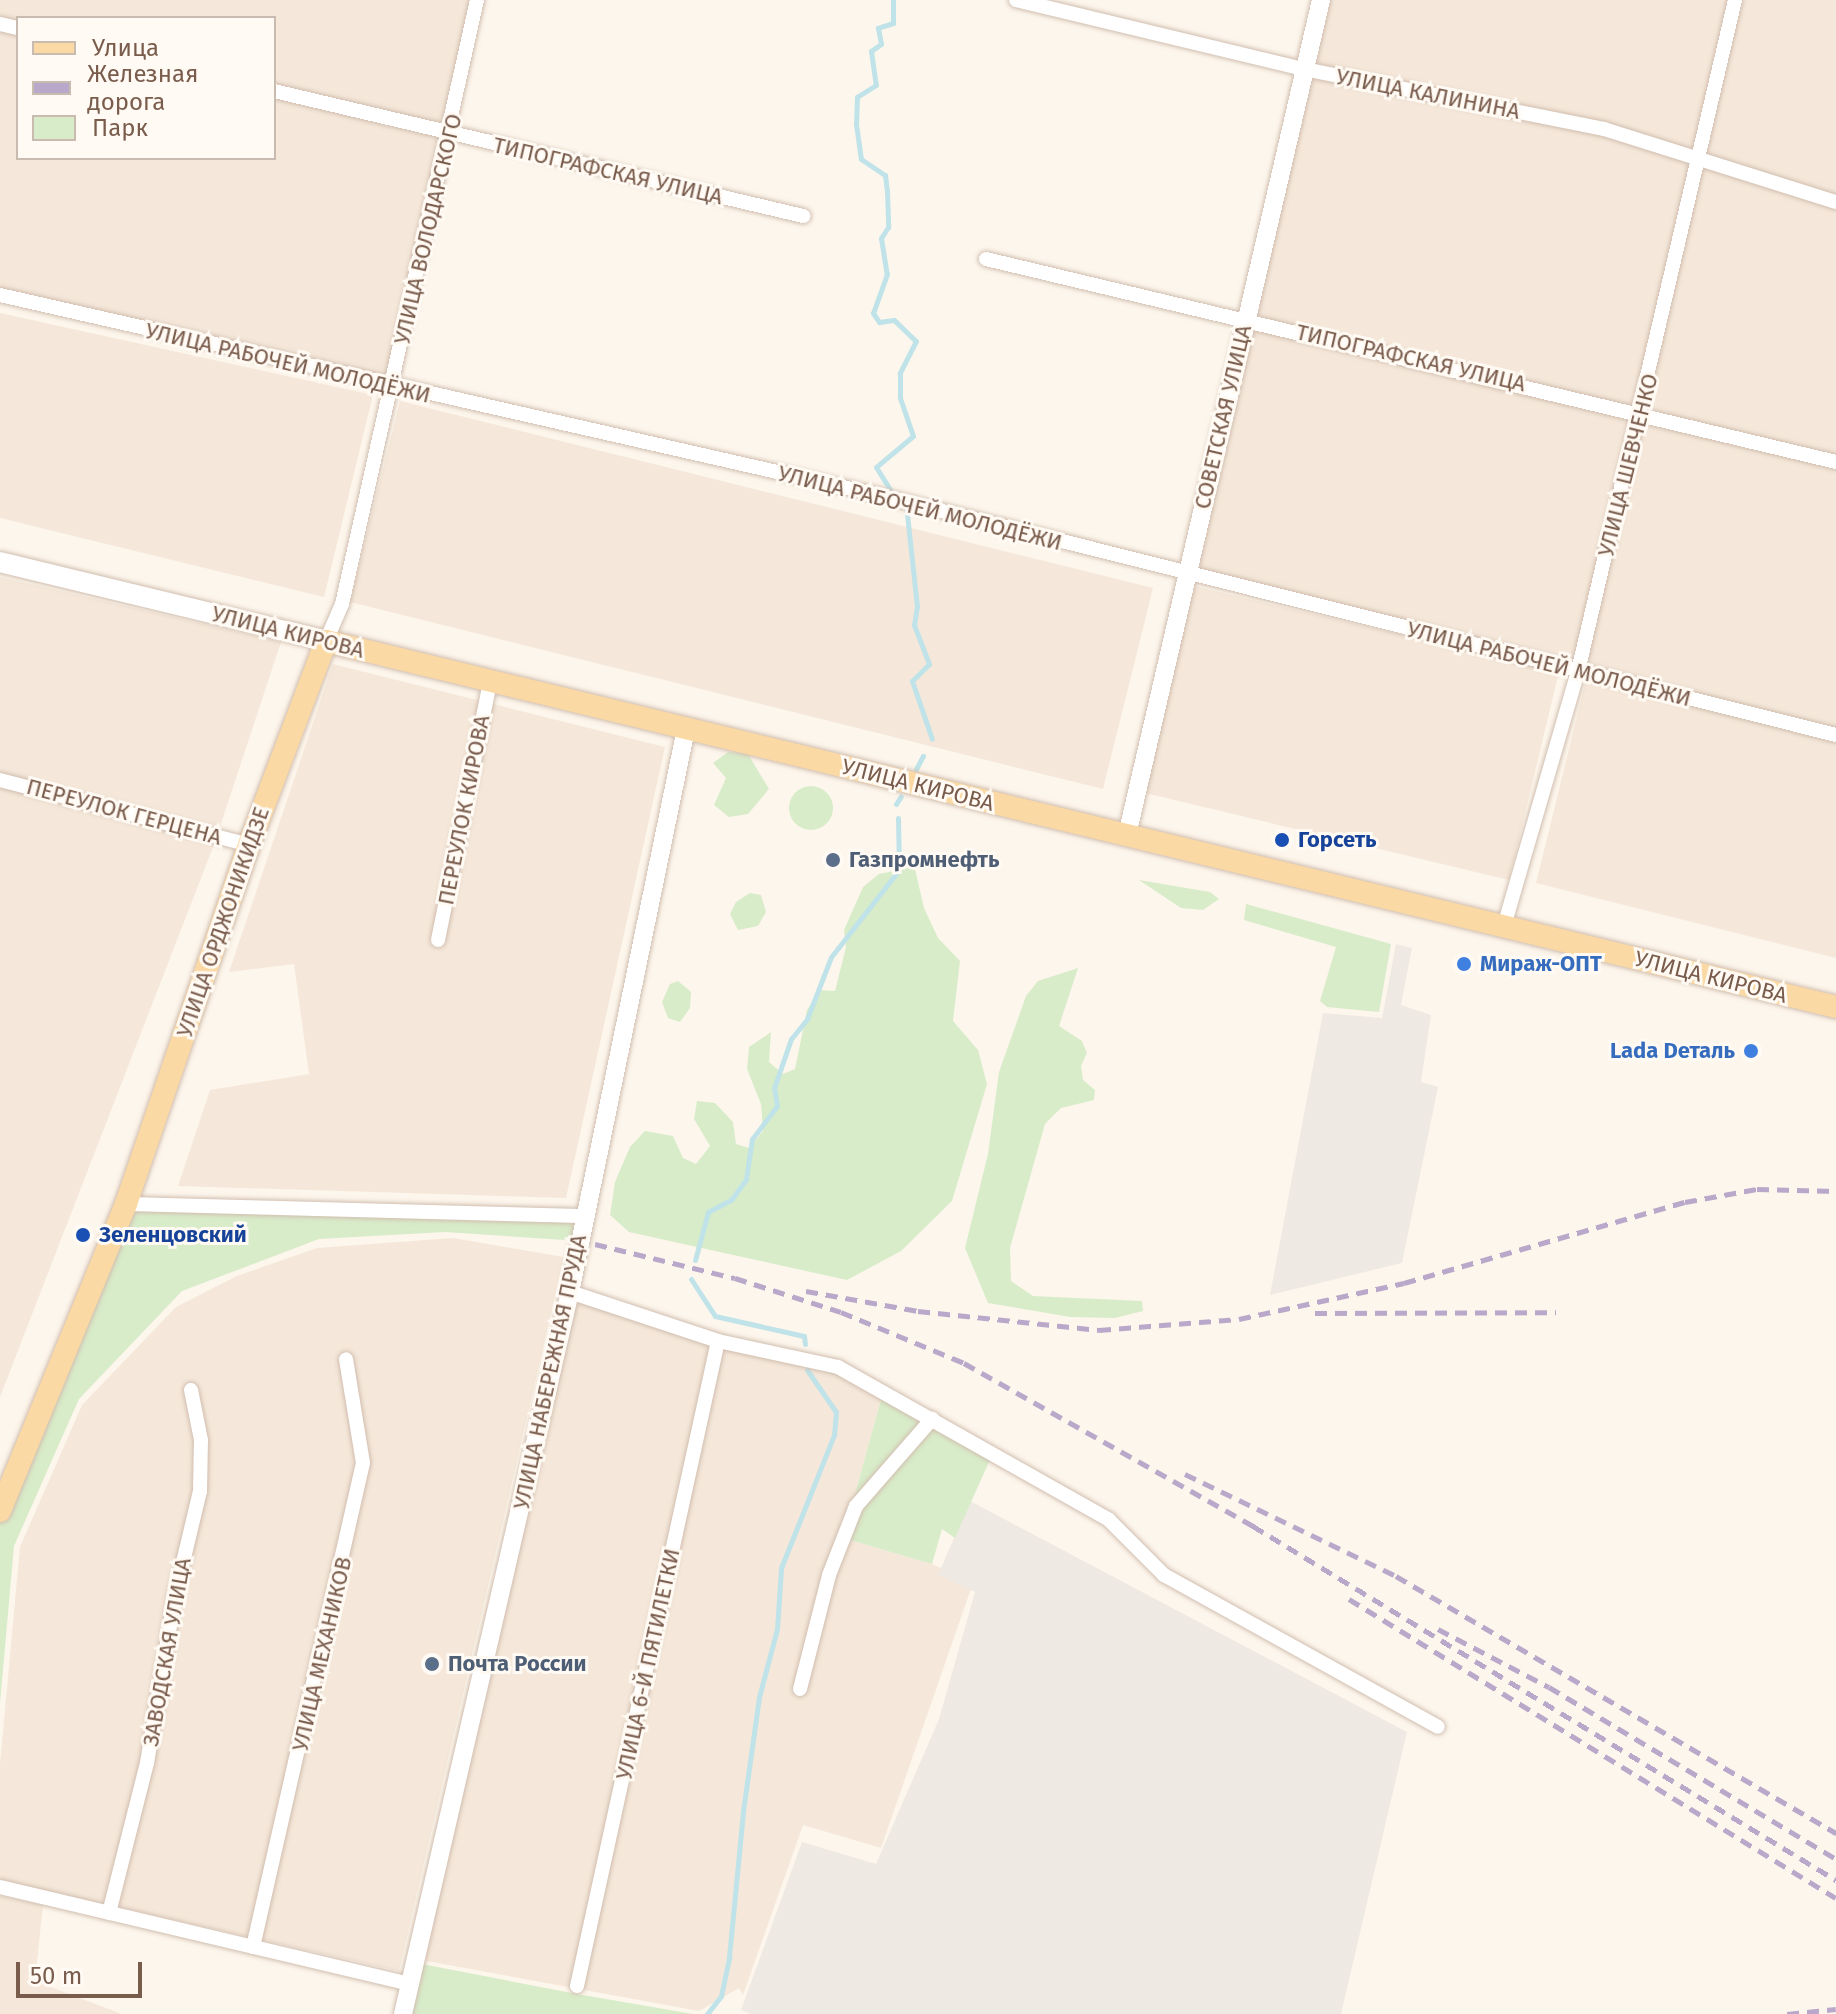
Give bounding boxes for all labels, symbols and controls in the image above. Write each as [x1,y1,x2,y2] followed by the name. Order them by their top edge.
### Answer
[16,16,276,160] legend
[92,34,159,62] text: Улица
[87,60,198,116] text: Железная дорога
[1334,63,1522,125] street label: УЛИЦА КАЛИНИНА
[389,111,467,347] street label: УЛИЦА ВОЛОДАРСКОГО
[92,114,148,142] text: Парк
[491,132,725,210] street label: ТИПОГРАФСКАЯ УЛИЦА
[143,317,433,409] street label: УЛИЦА РАБОЧЕЙ МОЛОДЁЖИ
[1294,319,1528,397] street label: ТИПОГРАФСКАЯ УЛИЦА
[1189,322,1257,512] street label: СОВЕТСКАЯ УЛИЦА
[1593,371,1663,559] street label: УЛИЦА ШЕВЧЕНКО
[775,460,1065,556] street label: УЛИЦА РАБОЧЕЙ МОЛОДЁЖИ
[209,600,367,664] street label: УЛИЦА КИРОВА
[1404,616,1694,712] street label: УЛИЦА РАБОЧЕЙ МОЛОДЁЖИ
[433,713,495,907] street label: ПЕРЕУЛОК КИРОВА
[839,753,997,817] street label: УЛИЦА КИРОВА
[24,773,224,851] street label: ПЕРЕУЛОК ГЕРЦЕНА
[171,803,275,1041] street label: УЛИЦА ОРДЖОНИКИДЗЕ
[1298,827,1377,853] place label: Горсеть
[1273,831,1291,849] marker: Горсеть
[849,847,999,873] place label: Газпромнефть
[824,851,842,869] marker: Газпромнефть
[1632,945,1790,1009] street label: УЛИЦА КИРОВА
[1480,951,1602,977] place label: Мираж-ОПТ
[1455,955,1473,973] marker: Мираж-ОПТ
[1610,1038,1735,1064] place label: Lada Dеталь
[1742,1042,1760,1060] marker: Lada Dеталь
[99,1222,247,1248] place label: Зеленцовский
[74,1226,92,1244] marker: Зеленцовский
[508,1232,592,1512] street label: УЛИЦА НАБЕРЕЖНАЯ ПРУДА
[611,1546,685,1782] street label: УЛИЦА 6-Й ПЯТИЛЕТКИ
[287,1554,357,1754] street label: УЛИЦА МЕХАНИКОВ
[137,1556,197,1748] street label: ЗАВОДСКАЯ УЛИЦА
[448,1651,586,1677] place label: Почта России
[423,1655,441,1673] marker: Почта России
[20,1946,146,1996] scale bar
[30,1962,82,1990] text: 50 m

